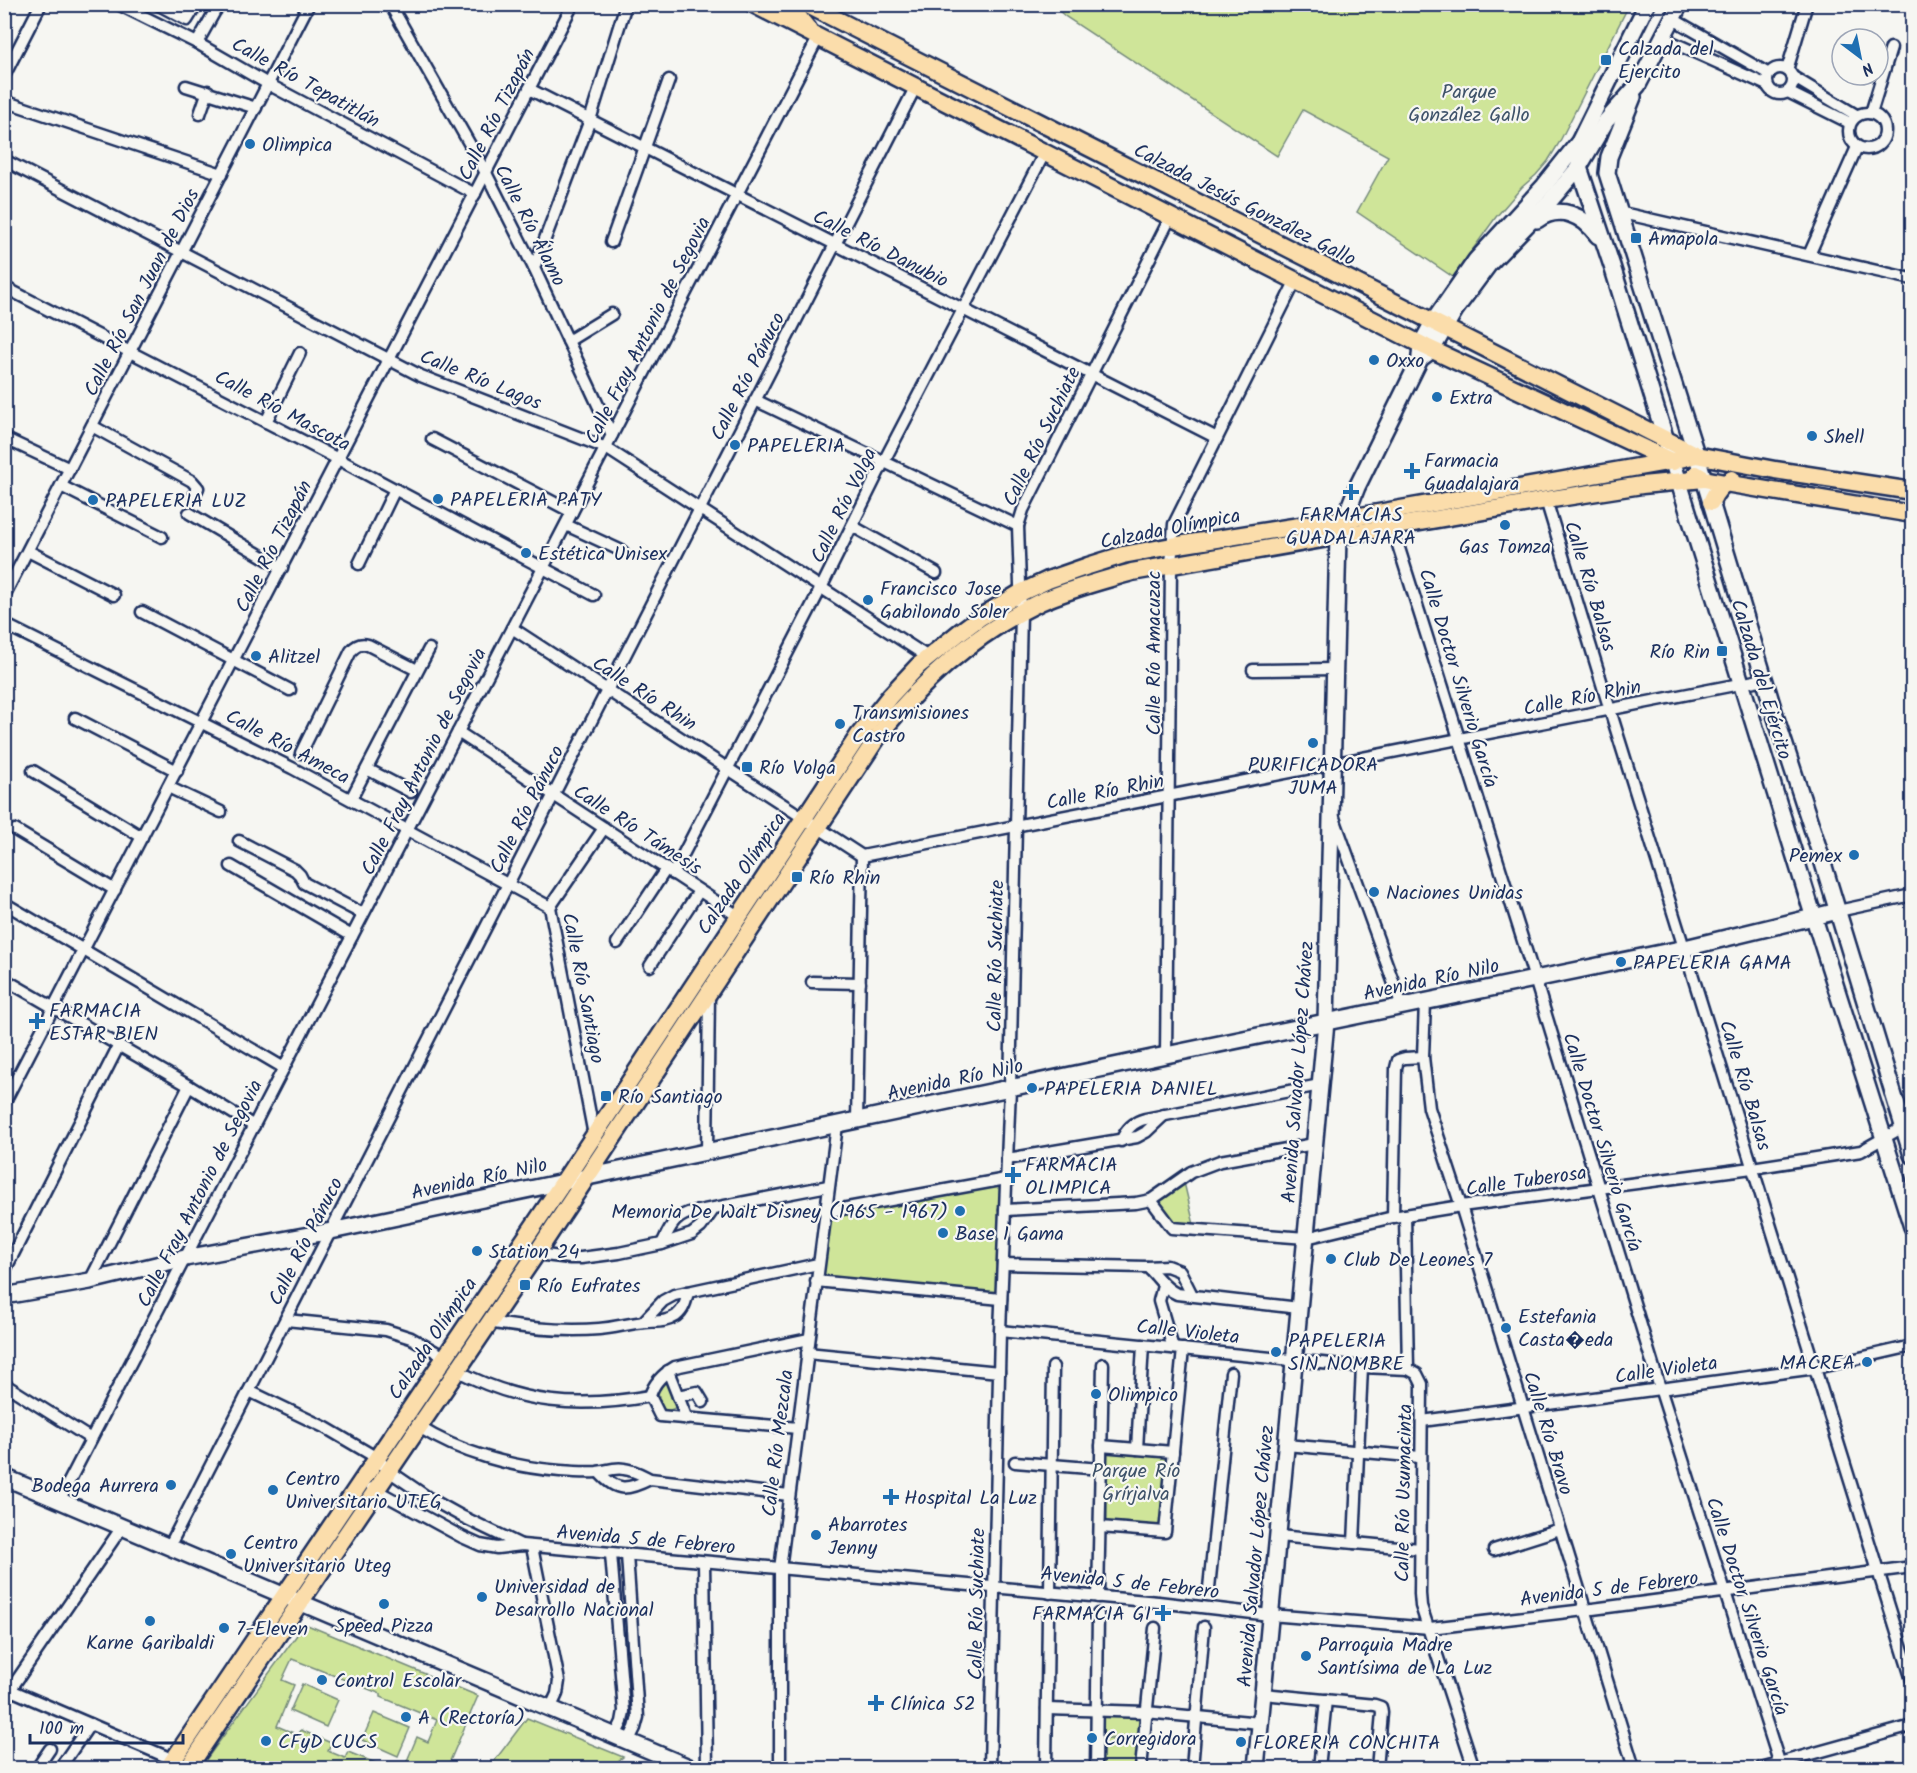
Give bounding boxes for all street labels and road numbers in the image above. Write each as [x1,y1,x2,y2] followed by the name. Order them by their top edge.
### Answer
[225,30,385,138] street label: Calle Río Tepatitlán
[451,43,545,187] street label: Calle Río Tizapán
[1127,136,1361,276] street label: Calzada Jesús González Gallo
[485,159,574,292] street label: Calle Río Álamo
[76,183,209,402] street label: Calle Río San Juan de Dios
[807,202,954,298] street label: Calle Río Danubio
[577,211,720,450] street label: Calle Fray Antonio de Segovia
[703,307,795,447] street label: Calle Río Pánuco
[414,342,547,420] street label: Calle Río Lagos
[995,361,1091,512] street label: Calle Río Suchiate
[208,362,356,461] street label: Calle Río Mascota
[803,443,887,569] street label: Calle Río Volga
[228,475,322,619] street label: Calle Río Tizapán
[1098,501,1243,559] street label: Calzada Olímpica
[1554,517,1624,656] street label: Calle Río Balsas
[1408,565,1506,792] street label: Calle Doctor Silverio García
[1139,571,1171,735] street label: Calle Río Amacuzac
[1720,595,1800,764] street label: Calzada del Ejército
[353,642,496,881] street label: Calle Fray Antonio de Segovia
[585,649,703,741] street label: Calle Río Rhin
[1521,672,1644,726] street label: Calle Río Rhin
[219,701,355,794] street label: Calle Río Ameca
[482,740,574,880] street label: Calle Río Pánuco
[1044,766,1167,820] street label: Calle Río Rhin
[566,777,708,885] street label: Calle Río Támesis
[690,806,796,942] street label: Calzada Olímpica
[980,880,1014,1033] street label: Calle Río Suchiate
[552,910,612,1066] street label: Calle Río Santiago
[1274,940,1324,1204] street label: Avenida Salvador López Chávez
[1361,951,1502,1011] street label: Avenida Río Nilo
[1709,1016,1779,1155] street label: Calle Río Balsas
[1552,1029,1650,1256] street label: Calle Doctor Silverio García
[885,1051,1026,1111] street label: Avenida Río Nilo
[129,1074,272,1313] street label: Calle Fray Antonio de Segovia
[409,1150,550,1210] street label: Avenida Río Nilo
[1464,1158,1589,1206] street label: Calle Tuberosa
[261,1172,353,1312] street label: Calle Río Pánuco
[381,1271,487,1407] street label: Calzada Olímpica
[1135,1312,1241,1354] street label: Calle Violeta
[1613,1348,1720,1394] street label: Calle Violeta
[754,1368,804,1519] street label: Calle Río Mezcala
[1513,1368,1581,1499] street label: Calle Río Bravo
[1387,1403,1423,1583] street label: Calle Río Usumacinta
[1230,1424,1284,1688] street label: Avenida Salvador López Chávez
[1696,1493,1797,1720] street label: Calle Doctor Silverio García
[555,1517,737,1565] street label: Avenida 5 de Febrero
[961,1528,995,1681] street label: Calle Río Suchiate
[1039,1559,1221,1609] street label: Avenida 5 de Febrero
[1518,1563,1700,1617] street label: Avenida 5 de Febrero

